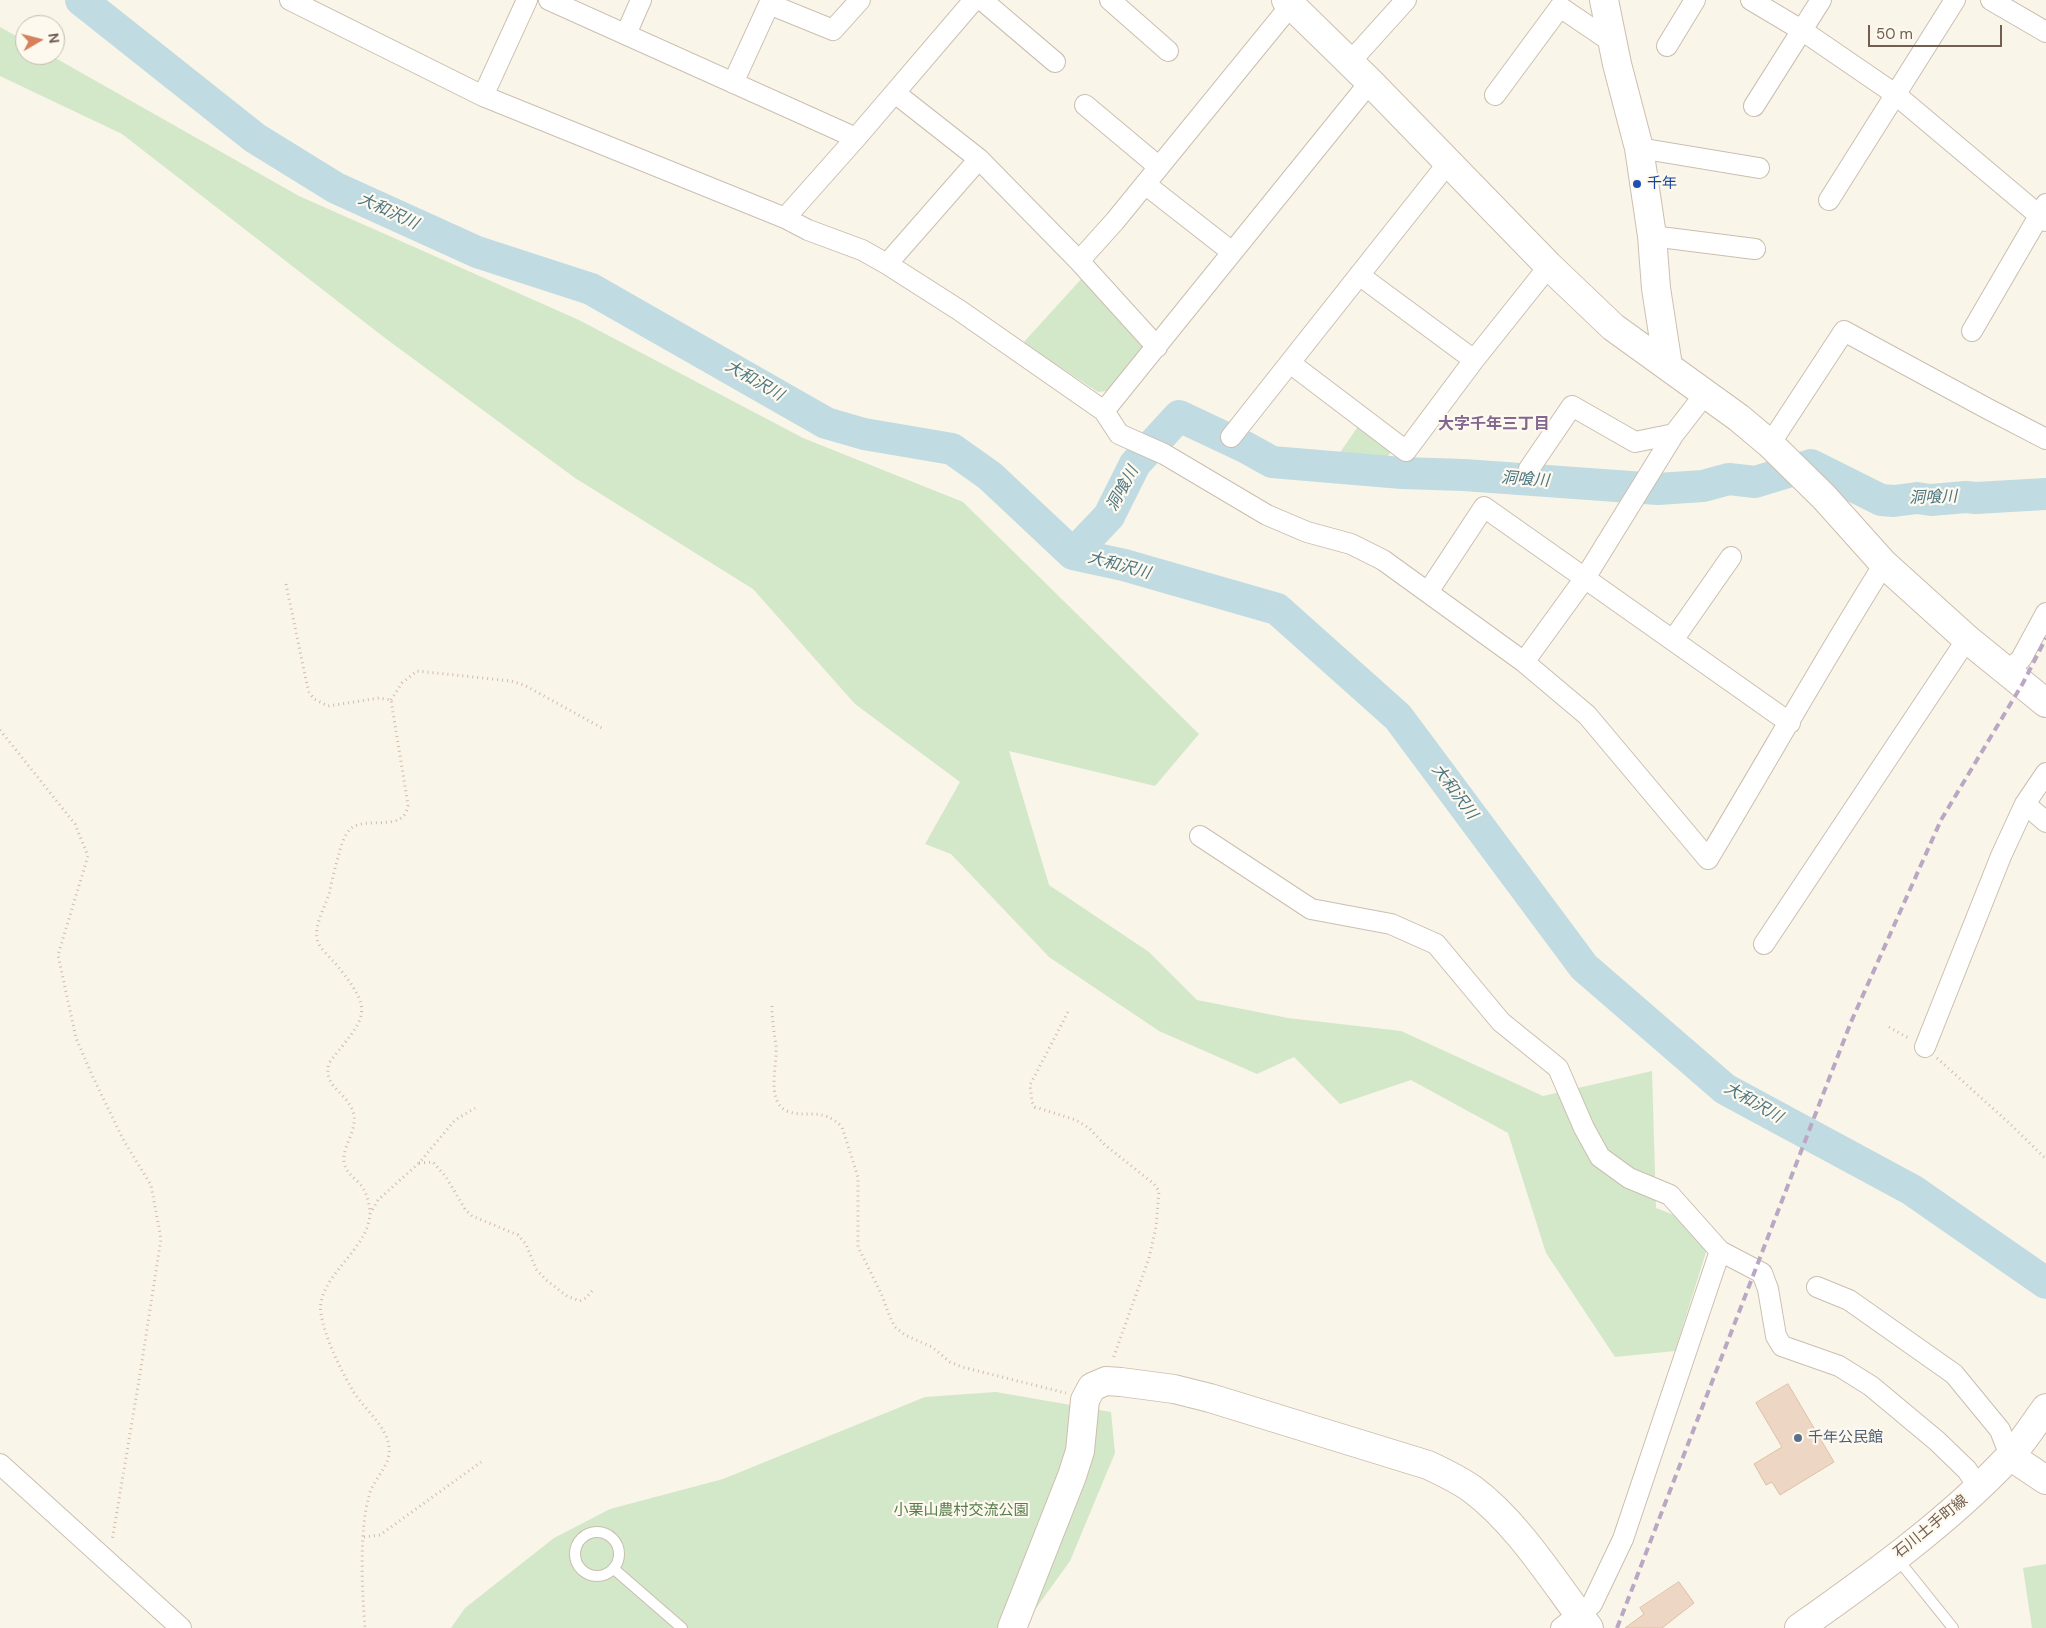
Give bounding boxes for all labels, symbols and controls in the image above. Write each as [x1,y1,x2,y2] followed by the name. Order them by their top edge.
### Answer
[15,15,65,65] north arrow
[1871,15,2005,47] scale bar
[1876,24,1913,44] text: 50 m
[44,32,63,44] text: N
[1647,175,1677,193] place label: 千年
[1631,178,1643,190] marker: 千年
[355,190,421,234] water label: 大和沢川
[721,357,787,405] water label: 大和沢川
[1438,415,1550,435] district label: 大字千年三丁目
[1103,463,1143,515] water label: 洞喰川
[1500,469,1550,491] water label: 洞喰川
[1909,488,1957,508] water label: 洞喰川
[1086,548,1152,584] water label: 大和沢川
[1427,761,1481,823] water label: 大和沢川
[1720,1079,1786,1127] water label: 大和沢川
[1808,1429,1883,1447] place label: 千年公民館
[1792,1432,1804,1444] marker: 千年公民館
[1890,1492,1972,1562] street label: 石川土手町線
[894,1502,1028,1520] park label: 小栗山農村交流公園

